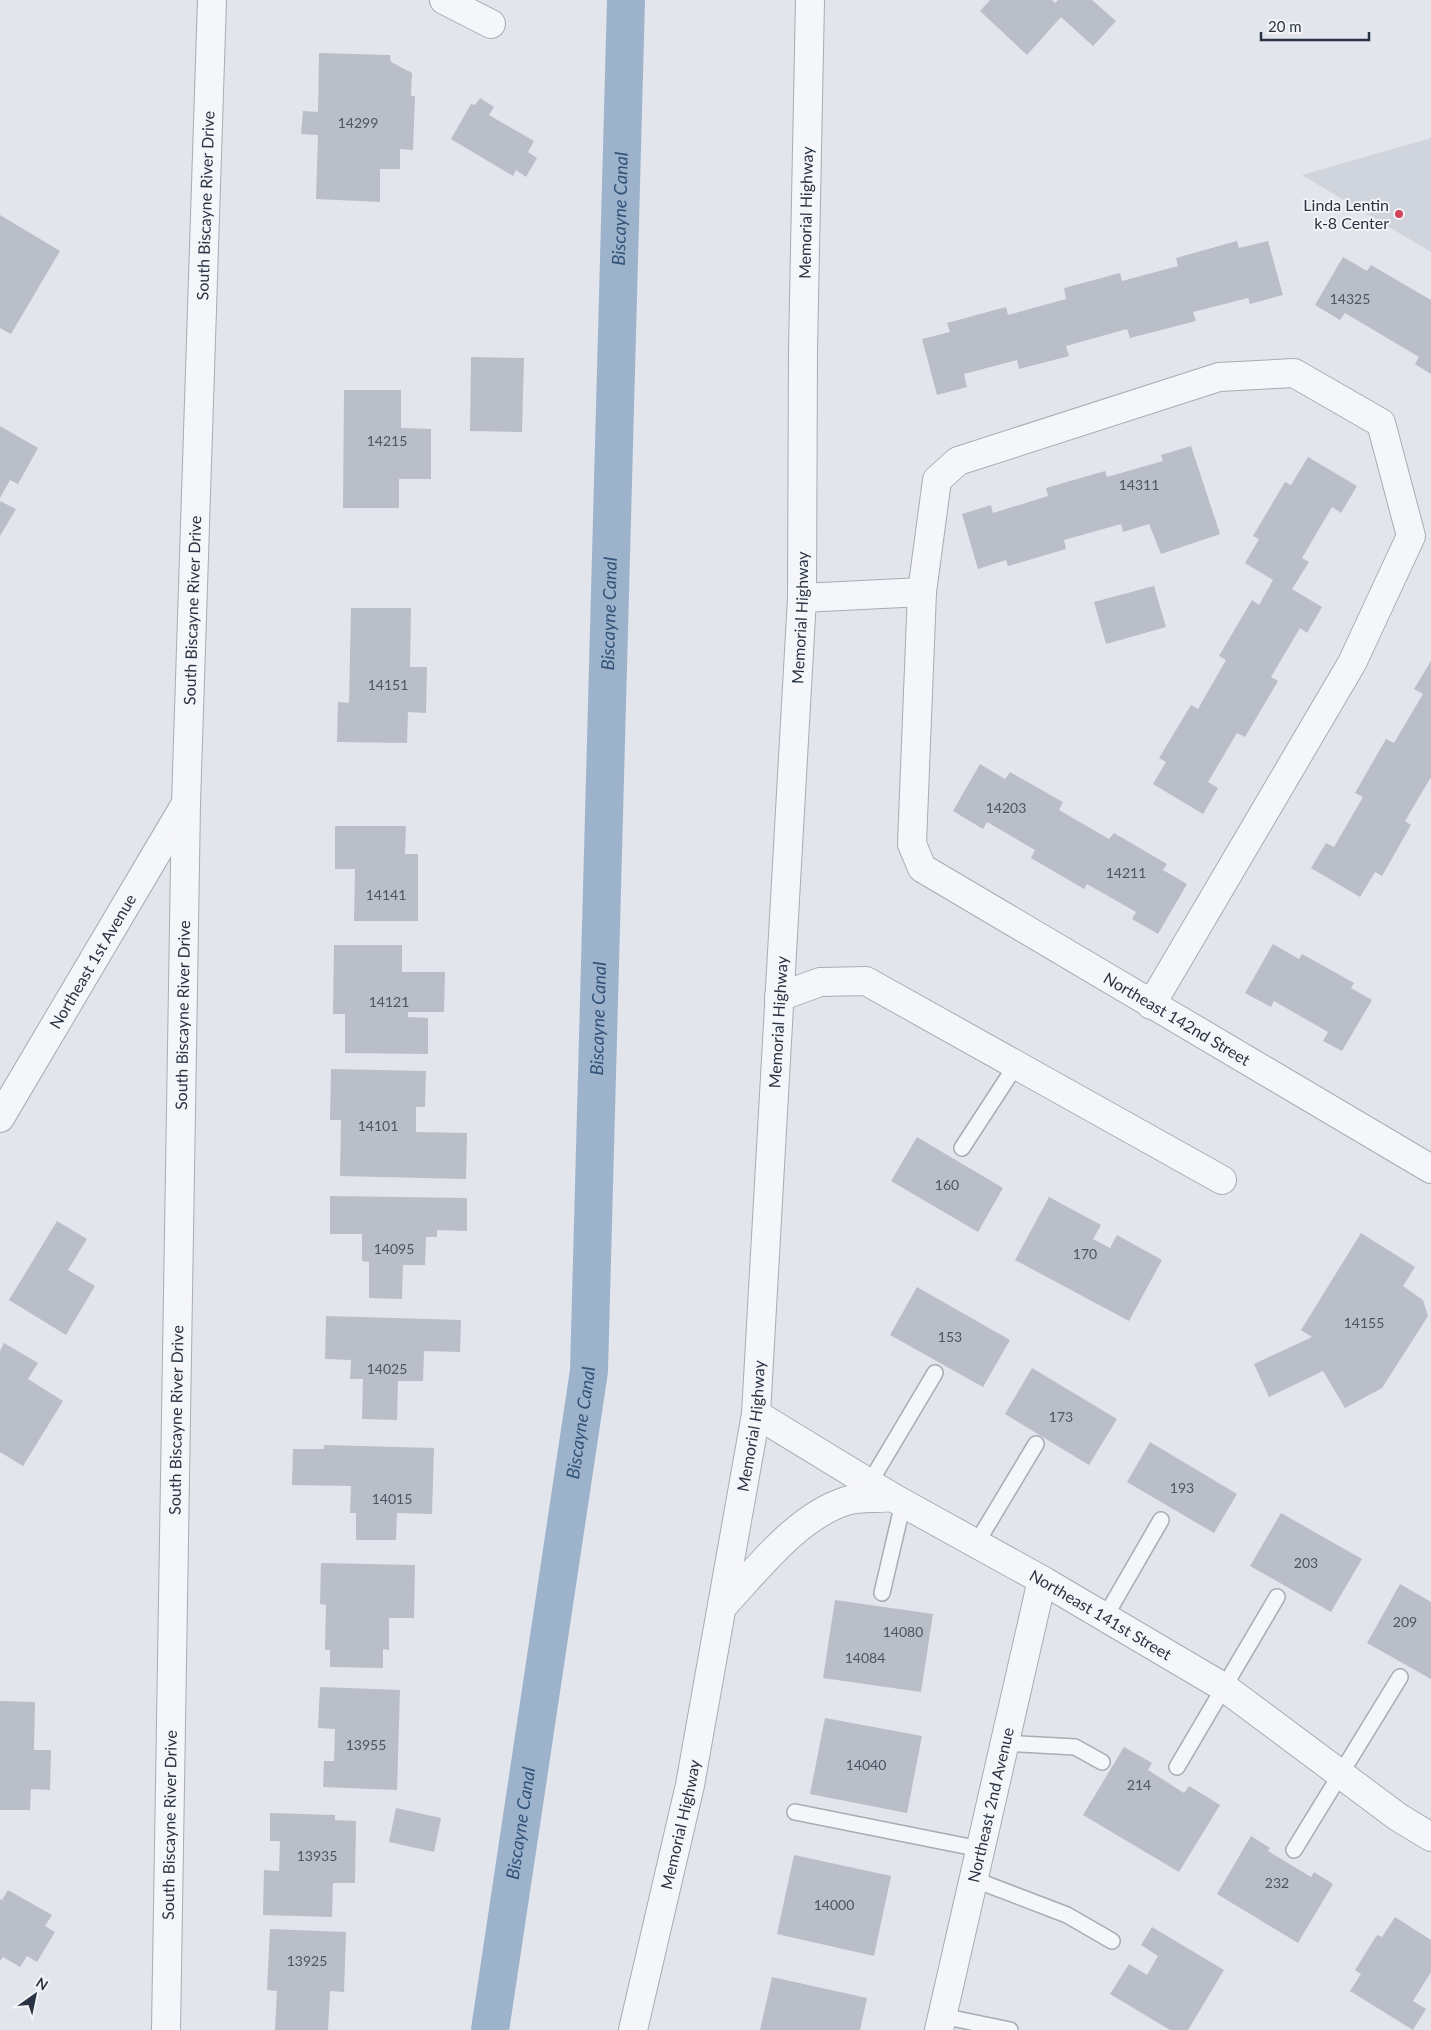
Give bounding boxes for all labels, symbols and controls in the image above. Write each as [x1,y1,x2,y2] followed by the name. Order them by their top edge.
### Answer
[1261,10,1368,42] scale bar
[1268,17,1302,35] text: 20 m
[192,110,217,301] street label: South Biscayne River Drive
[338,114,378,131] house number: 14299
[794,146,816,279] street label: Memorial Highway
[607,152,632,266] water label: Biscayne Canal
[1303,195,1389,232] place label: Linda Lentin k-8 Center
[1393,208,1405,220] marker: Linda Lentin k-8 Center
[1330,290,1370,307] house number: 14325
[367,432,407,449] house number: 14215
[1119,476,1159,493] house number: 14311
[179,515,204,705] street label: South Biscayne River Drive
[787,551,811,684] street label: Memorial Highway
[596,557,621,671] water label: Biscayne Canal
[368,676,408,693] house number: 14151
[986,799,1026,816] house number: 14203
[1106,864,1146,881] house number: 14211
[366,886,406,903] house number: 14141
[45,890,139,1032] street label: Northeast 1st Avenue
[171,920,193,1110] street label: South Biscayne River Drive
[764,955,791,1089] street label: Memorial Highway
[585,961,610,1075] water label: Biscayne Canal
[1101,968,1254,1069] street label: Northeast 142nd Street
[369,993,409,1010] house number: 14121
[358,1117,398,1134] house number: 14101
[935,1176,959,1193] house number: 160
[374,1240,414,1257] house number: 14095
[1073,1245,1097,1262] house number: 170
[1344,1314,1384,1331] house number: 14155
[164,1325,186,1515] street label: South Biscayne River Drive
[938,1328,962,1345] house number: 153
[732,1359,768,1493] street label: Memorial Highway
[367,1360,407,1377] house number: 14025
[561,1366,599,1480] water label: Biscayne Canal
[1049,1408,1073,1425] house number: 173
[1170,1479,1194,1496] house number: 193
[372,1490,412,1507] house number: 14015
[1294,1554,1318,1571] house number: 203
[1027,1565,1176,1664] street label: Northeast 141st Street
[1393,1613,1417,1630] house number: 209
[883,1623,923,1640] house number: 14080
[845,1649,885,1666] house number: 14084
[963,1725,1017,1884] street label: Northeast 2nd Avenue
[158,1730,180,1920] street label: South Biscayne River Drive
[346,1736,386,1753] house number: 13955
[846,1756,886,1773] house number: 14040
[656,1757,703,1891] street label: Memorial Highway
[501,1765,539,1881] water label: Biscayne Canal
[1127,1776,1151,1793] house number: 214
[297,1847,337,1864] house number: 13935
[1265,1874,1289,1891] house number: 232
[814,1896,854,1913] house number: 14000
[287,1952,327,1969] house number: 13925
[10,1970,60,2020] north arrow
[33,1974,52,1994] text: N

